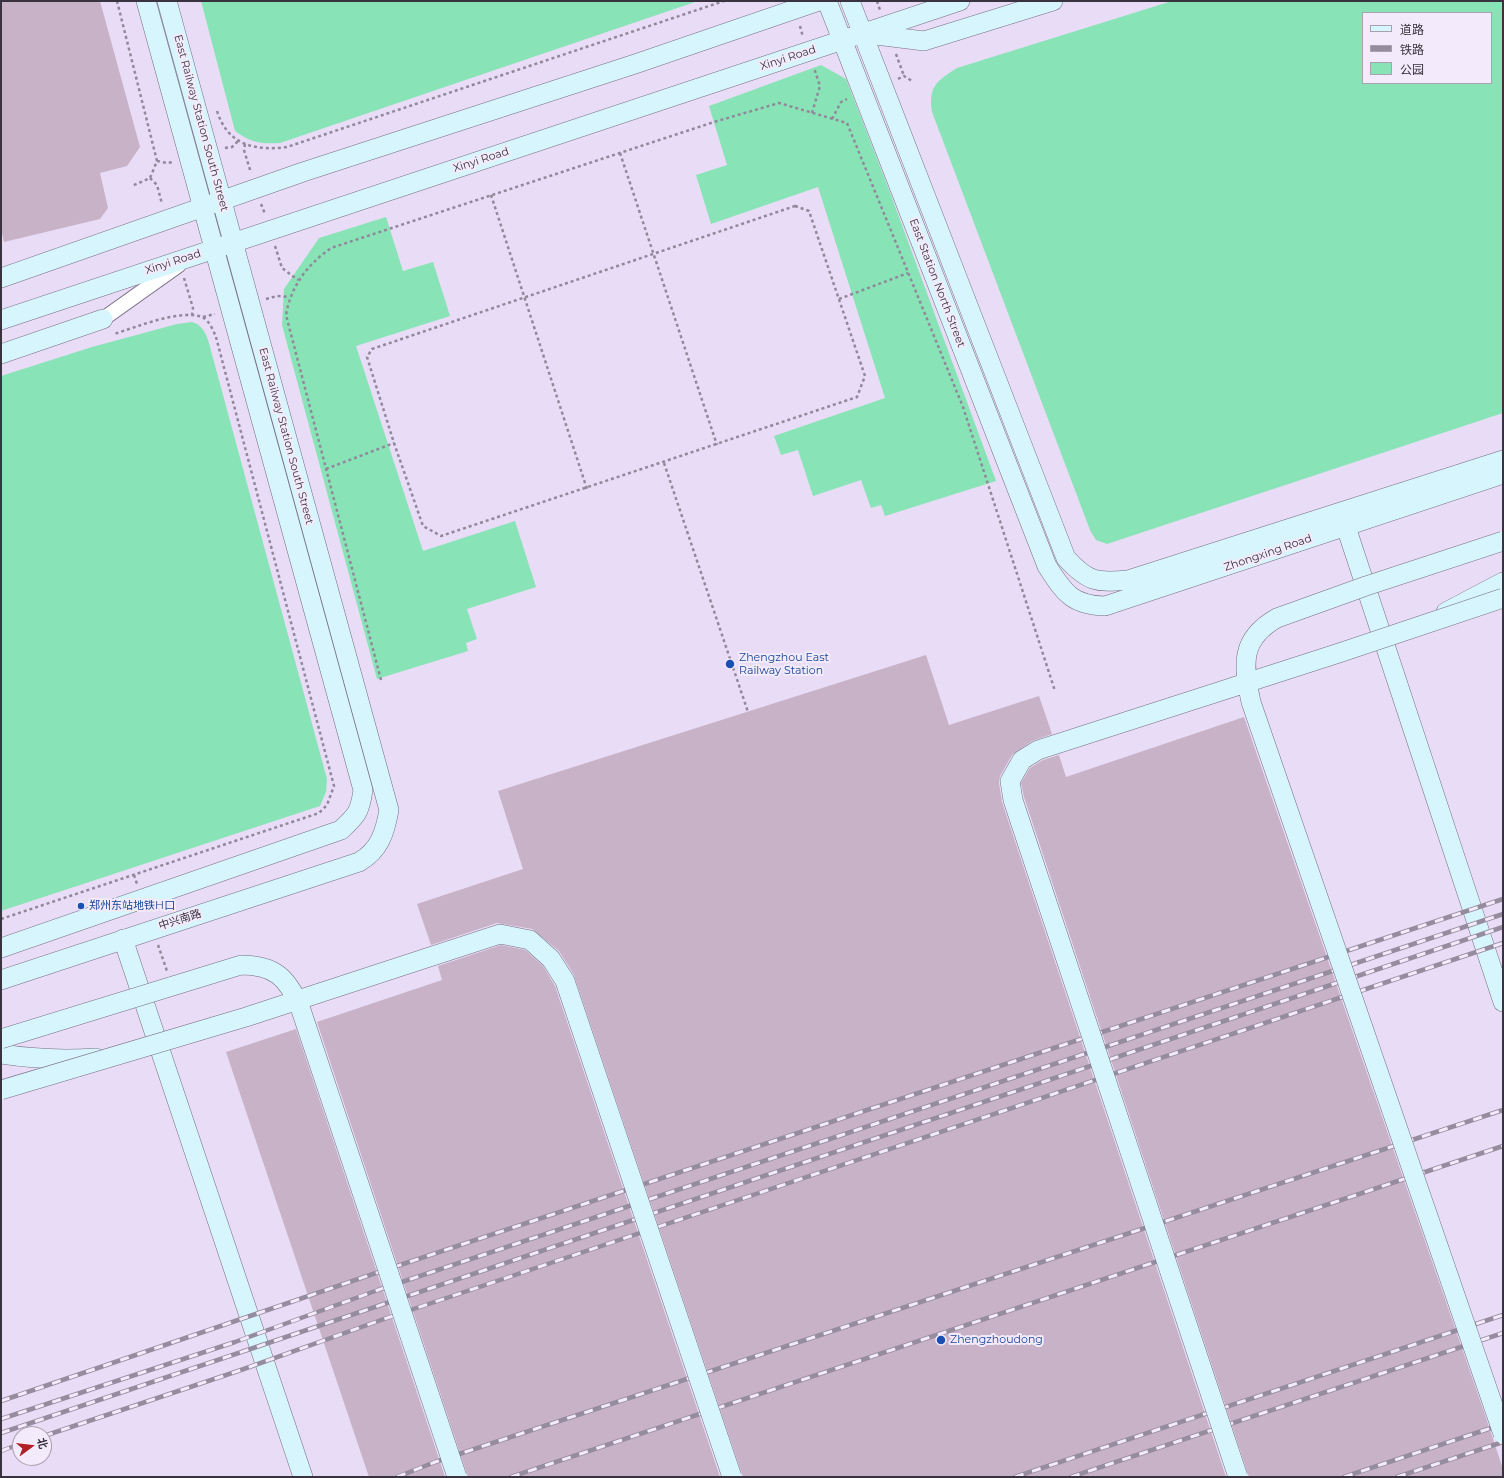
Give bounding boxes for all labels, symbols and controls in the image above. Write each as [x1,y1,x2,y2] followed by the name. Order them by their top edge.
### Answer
[1362,12,1492,84] legend
[1400,22,1424,37] text: 道路
[171,33,231,213] street label: East Railway Station South Street
[1400,42,1424,57] text: 铁路
[758,43,818,73] street label: Xinyi Road
[1400,62,1424,77] text: 公园
[451,145,511,175] street label: Xinyi Road
[906,217,968,349] street label: East Station North Street
[143,247,203,277] street label: Xinyi Road
[256,346,316,526] street label: East Railway Station South Street
[1222,532,1314,574] street label: Zhongxing Road
[739,651,829,677] place label: Zhengzhou East Railway Station
[724,658,736,670] marker: Zhengzhou East Railway Station
[89,899,175,913] place label: 郑州东站地铁H口
[76,901,86,911] marker: 郑州东站地铁H口
[157,907,203,933] street label: 中兴南路
[950,1333,1043,1347] place label: Zhengzhoudong
[935,1334,947,1346] marker: Zhengzhoudong
[12,1426,52,1466] north arrow
[34,1436,51,1450] text: 北

